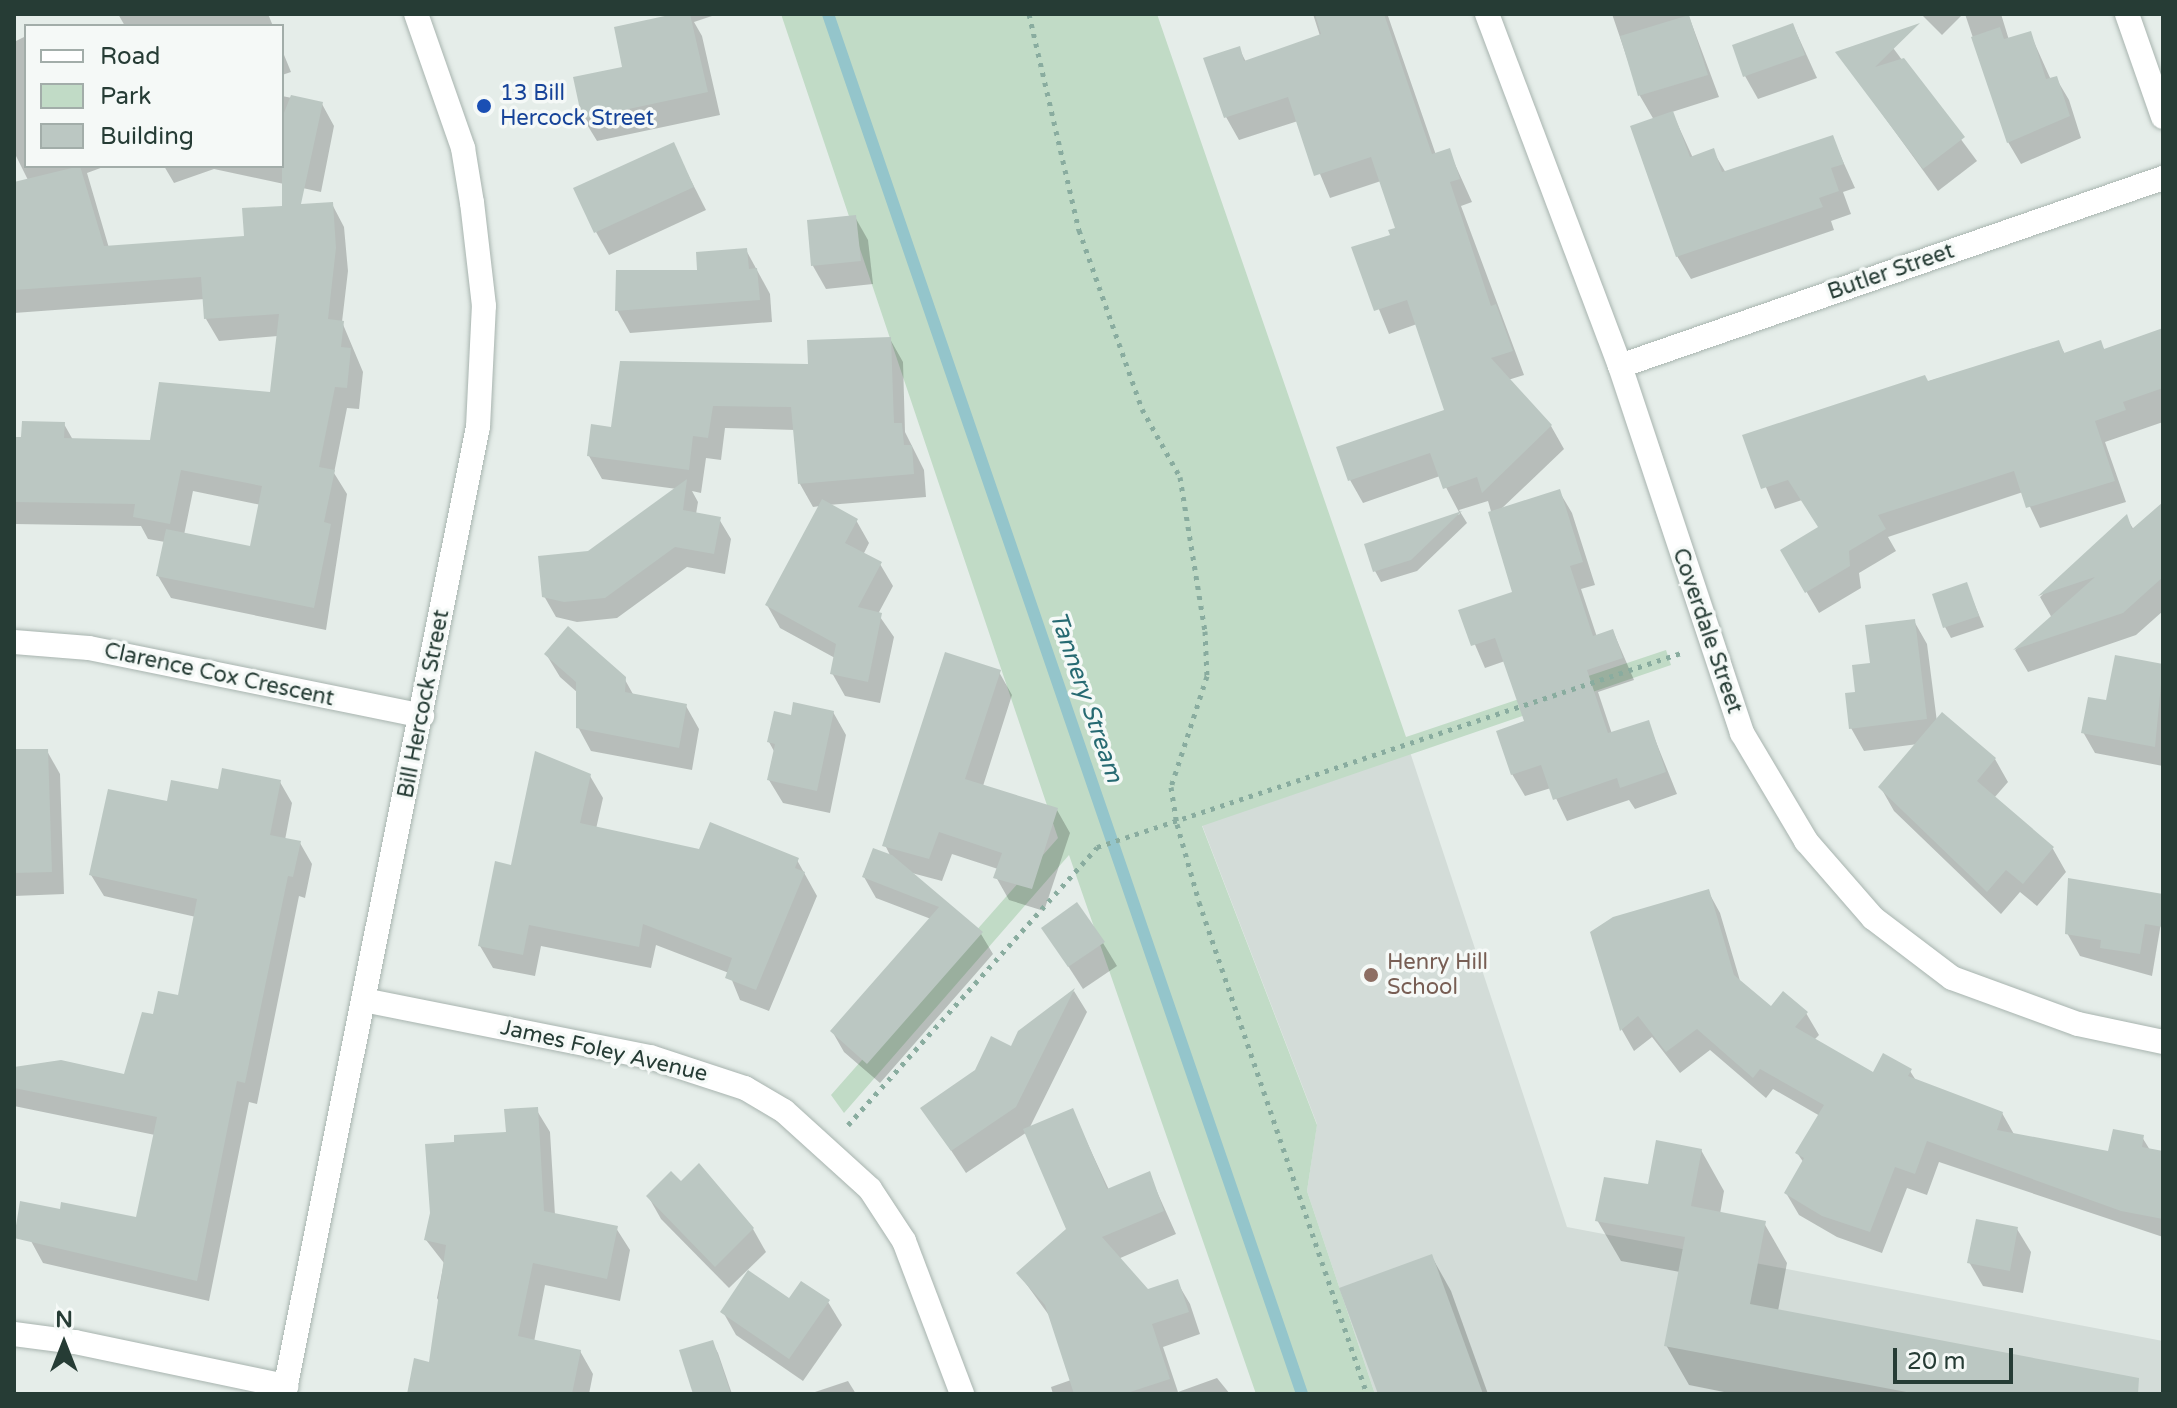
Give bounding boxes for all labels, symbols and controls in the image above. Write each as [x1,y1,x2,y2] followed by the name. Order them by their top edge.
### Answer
[24,24,284,168] legend
[100,42,160,71] text: Road
[500,80,654,132] place label: 13 Bill Hercock Street
[100,82,151,111] text: Park
[475,97,493,115] marker: 13 Bill Hercock Street
[100,122,194,151] text: Building
[1824,238,1958,306] street label: Butler Street
[1666,545,1748,717] street label: Coverdale Street
[393,608,455,800] street label: Bill Hercock Street
[1043,608,1129,786] water label: Tannery Stream
[102,638,336,712] street label: Clarence Cox Crescent
[1387,949,1488,1000] place label: Henry Hill School
[1362,966,1380,984] marker: Henry Hill School
[498,1014,710,1088] street label: James Foley Avenue
[24,1304,104,1384] north arrow
[55,1307,73,1333] text: N
[1897,1332,2017,1382] scale bar
[1907,1347,1965,1376] text: 20 m

